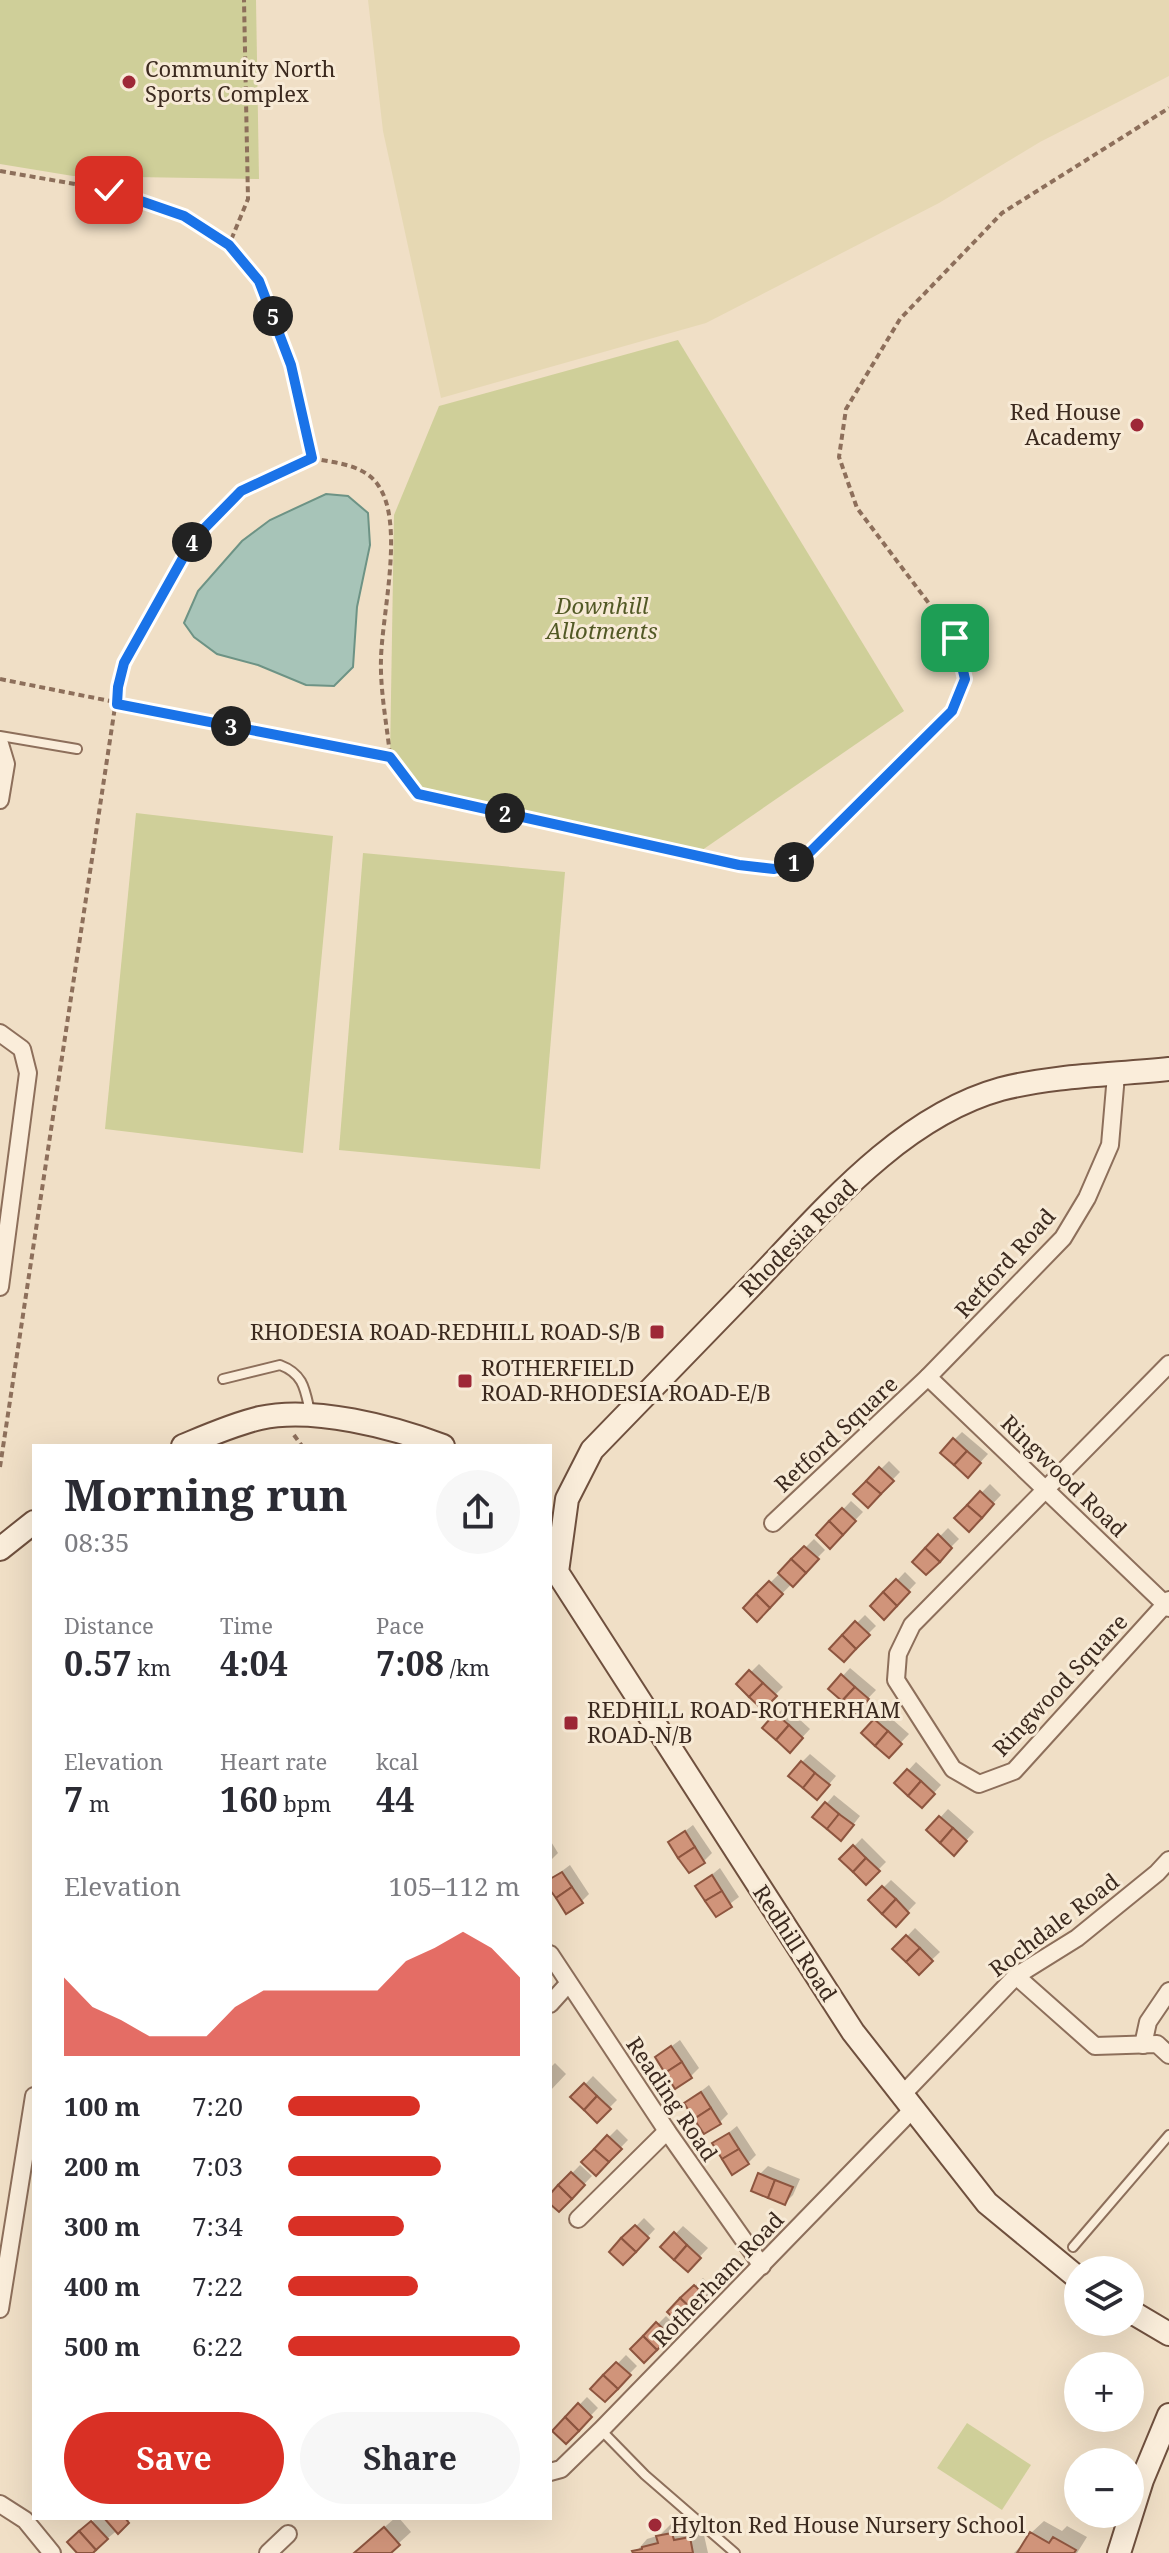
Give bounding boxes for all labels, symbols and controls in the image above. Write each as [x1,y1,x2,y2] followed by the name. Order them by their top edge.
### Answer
[145,53,335,108] place label: Community North Sports Complex
[120,73,138,91] marker: Community North Sports Complex
[75,156,143,224] pin
[87,168,131,212] icon: check
[253,296,293,336] pin: 5
[267,301,279,331] text: 5
[1010,396,1122,451] place label: Red House Academy
[1128,416,1146,434] marker: Red House Academy
[172,522,212,562] pin: 4
[186,527,198,557] text: 4
[544,590,658,645] park label: Downhill Allotments
[921,604,989,672] pin
[933,616,977,660] icon: arrive
[211,706,251,746] pin: 3
[225,711,237,741] text: 3
[485,793,525,833] pin: 2
[499,798,511,828] text: 2
[774,842,814,882] pin: 1
[788,847,800,877] text: 1
[732,1172,863,1303] street label: Rhodesia Road
[947,1201,1062,1323] street label: Retford Road
[250,1316,641,1346] place label: RHODESIA ROAD-REDHILL ROAD-S/B
[648,1323,666,1341] marker: RHODESIA ROAD-REDHILL ROAD-S/B
[481,1352,771,1407] place label: ROTHERFIELD ROAD-RHODESIA ROAD-E/B
[767,1368,903,1498] street label: Retford Square
[456,1372,474,1390] marker: ROTHERFIELD ROAD-RHODESIA ROAD-E/B
[995,1407,1134,1543] street label: Ringwood Road
[64,1464,348,1524] text: Morning run
[436,1470,520,1554] button: share
[64,1524,130,1560] text: 08:35
[985,1606,1133,1762] street label: Ringwood Square
[64,1610,154,1640] text: Distance
[220,1610,273,1640] text: Time
[376,1610,424,1640] text: Pace
[64,1640,132,1686] text: 0.57
[220,1640,288,1686] text: 4:04
[376,1640,444,1686] text: 7:08
[132,1652,171,1682] text: km
[444,1652,490,1682] text: /km
[587,1694,901,1749] place label: REDHILL ROAD-ROTHERHAM ROAD-N/B
[562,1714,580,1732] marker: REDHILL ROAD-ROTHERHAM ROAD-N/B
[64,1746,163,1776] text: Elevation
[220,1746,327,1776] text: Heart rate
[376,1746,418,1776] text: kcal
[64,1776,83,1822] text: 7
[220,1776,278,1822] text: 160
[376,1776,414,1822] text: 44
[83,1788,110,1818] text: m
[278,1788,331,1818] text: bpm
[982,1865,1125,1983] street label: Rochdale Road
[64,1868,181,1904] text: Elevation
[388,1868,520,1904] text: 105–112 m
[747,1878,845,2007] street label: Redhill Road
[620,2030,726,2167] street label: Reading Road
[64,2088,140,2124] text: 100 m
[192,2088,243,2124] text: 7:20
[64,2148,140,2184] text: 200 m
[192,2148,243,2184] text: 7:03
[645,2204,790,2352] street label: Rotherham Road
[64,2208,140,2244] text: 300 m
[192,2208,243,2244] text: 7:34
[1064,2256,1144,2528] map controls
[1064,2256,1144,2336] button: layers
[64,2268,140,2304] text: 400 m
[192,2268,243,2304] text: 7:22
[64,2328,140,2364] text: 500 m
[192,2328,243,2364] text: 6:22
[1064,2352,1144,2432] button: +
[64,2412,284,2504] button: Save
[300,2412,520,2504] button: Share
[1064,2448,1144,2528] button: −
[671,2509,1025,2539] place label: Hylton Red House Nursery School
[646,2516,664,2534] marker: Hylton Red House Nursery School

